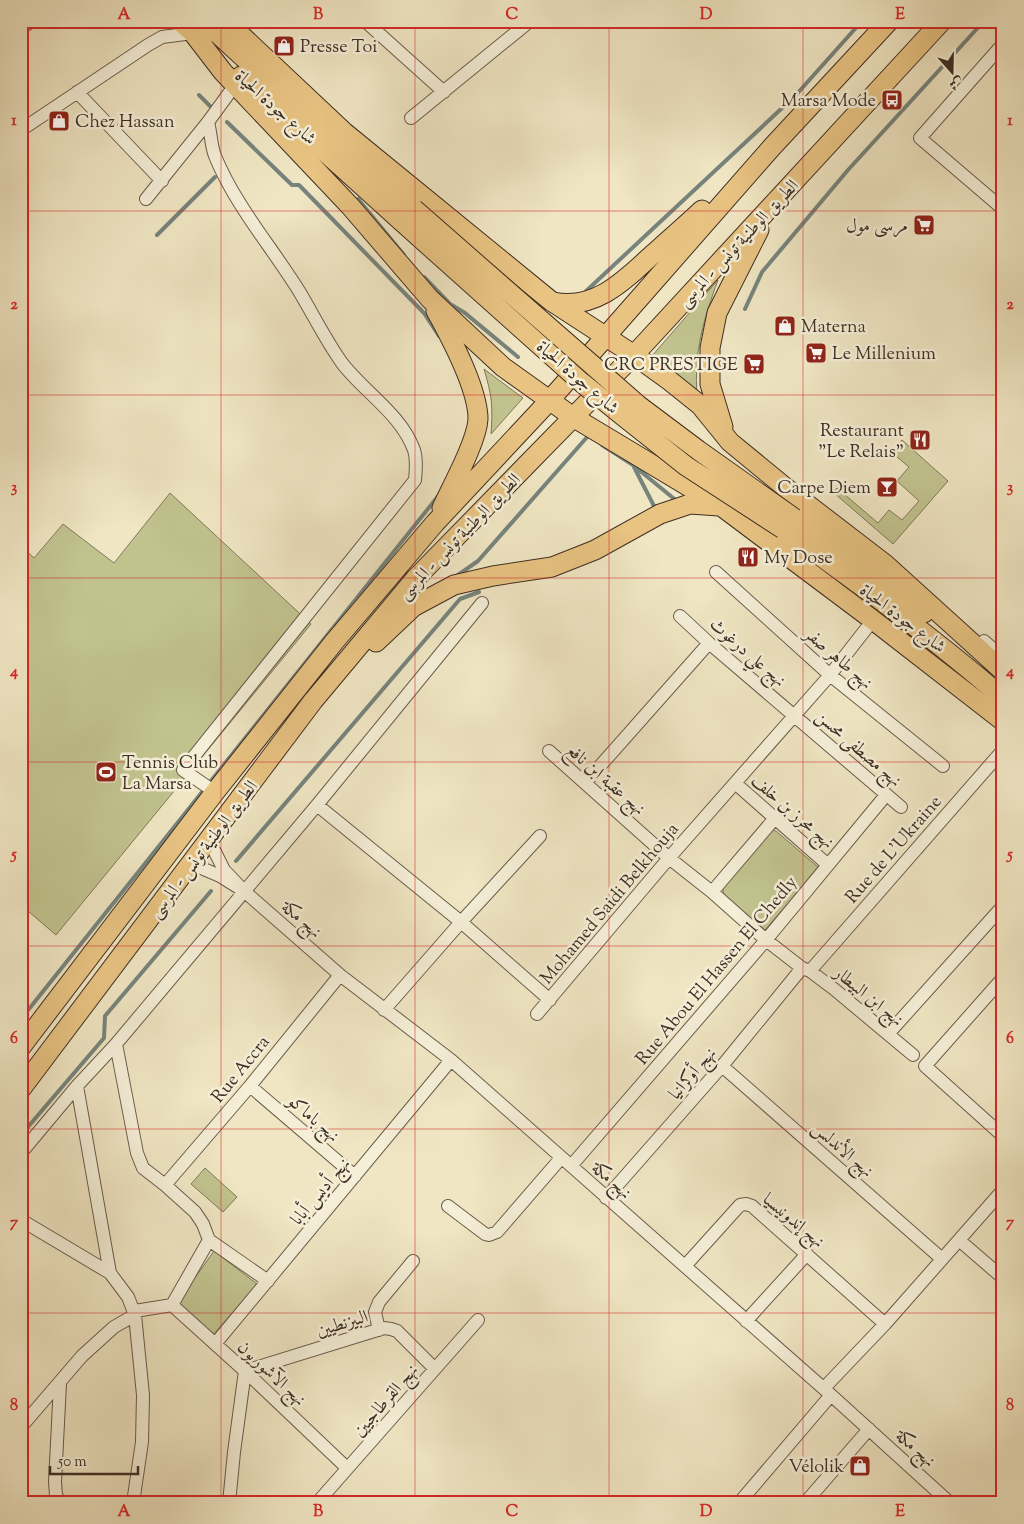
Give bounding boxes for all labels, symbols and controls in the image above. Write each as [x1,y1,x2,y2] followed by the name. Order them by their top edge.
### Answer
[118,4,131,27] text: A
[313,4,323,27] text: B
[506,4,519,27] text: C
[700,4,713,27] text: D
[895,4,905,27] text: E
[272,34,296,58] shop icon: Presse Toi
[300,35,377,61] place label: Presse Toi
[926,48,976,98] north arrow
[228,65,321,152] street label: شارع جودة الحياة
[946,71,966,94] text: ش
[880,88,904,112] bus stop icon: Marsa Mode
[781,89,876,115] place label: Marsa Mode
[47,109,71,133] shop icon: Chez Hassan
[11,110,17,133] text: 1
[75,110,175,136] place label: Chez Hassan
[1007,110,1013,133] text: 1
[673,174,806,314] street label: الطريق الوطنية تونس - المرسى
[912,213,936,237] supermarket icon: مرسى مول
[846,214,908,240] place label: مرسى مول
[10,294,18,317] text: 2
[1006,294,1014,317] text: 2
[773,314,797,338] shop icon: Materna
[801,315,866,341] place label: Materna
[530,335,624,422] street label: شارع جودة الحياة
[804,341,828,365] supermarket icon: Le Millenium
[832,342,936,368] place label: Le Millenium
[742,352,766,376] supermarket icon: CRC PRESTIGE
[604,353,738,379] place label: CRC PRESTIGE
[818,419,904,466] place label: Restaurant "Le Relais"
[908,428,932,452] restaurant icon: Restaurant "Le Relais"
[393,468,528,606] street label: الطريق الوطنية تونس - المرسى
[875,475,899,499] bar icon: Carpe Diem
[777,476,871,502] place label: Carpe Diem
[11,477,18,500] text: 3
[1007,477,1014,500] text: 3
[736,545,760,569] restaurant icon: My Dose
[764,546,833,572] place label: My Dose
[853,578,950,661] street label: شارع جودة الحياة
[701,613,791,696] street label: نهج علي درغوث
[796,621,878,697] street label: نهج طاهر صفر
[9,661,18,684] text: 4
[1005,661,1014,684] text: 4
[808,705,907,795] street label: نهج مصطفى محسن
[558,738,650,823] street label: نهج عقبة ابن نافع
[122,751,218,798] place label: Tennis Club La Marsa
[94,760,118,784] sports icon: Tennis Club La Marsa
[744,769,839,857] street label: نهج محرز بن خلف
[144,776,265,925] street label: الطريق الوطنية تونس - المرسى
[840,791,949,910] street label: Rue de L'Ukraine
[535,818,686,991] street label: Mohamed Saidi Belkhouja
[9,844,17,867] text: 5
[1005,844,1013,867] text: 5
[631,871,805,1071] street label: Rue Abou El Hassen El Chedly
[273,895,327,946] street label: نهج مكة
[825,960,908,1035] street label: نهج ابن البيطار
[10,1028,18,1051] text: 6
[1006,1028,1014,1051] text: 6
[206,1031,277,1110] street label: Rue Accra
[662,1041,724,1107] street label: نهج أوكرانيا
[279,1088,344,1150] street label: نهج باماكو
[804,1115,880,1186] street label: نهج الأندلس
[284,1151,358,1233] street label: نهج أديس أبابا
[583,1156,637,1207] street label: نهج مكة
[755,1188,829,1256] street label: نهج إندونيسيا
[10,1212,19,1235] text: 7
[1006,1212,1015,1235] text: 7
[314,1305,372,1345] street label: البيزنطيين
[230,1336,311,1414] street label: نهج الآشوريون
[347,1359,426,1444] street label: نهج القرطاجيين
[10,1395,18,1418] text: 8
[1006,1395,1014,1418] text: 8
[887,1424,941,1475] street label: نهج مكة
[50,1444,138,1476] scale bar
[57,1452,87,1473] text: 50 m
[848,1454,872,1478] shop icon: Vélolik
[788,1455,844,1481] place label: Vélolik
[118,1501,131,1524] text: A
[313,1501,323,1524] text: B
[506,1501,519,1524] text: C
[700,1501,713,1524] text: D
[895,1501,905,1524] text: E

